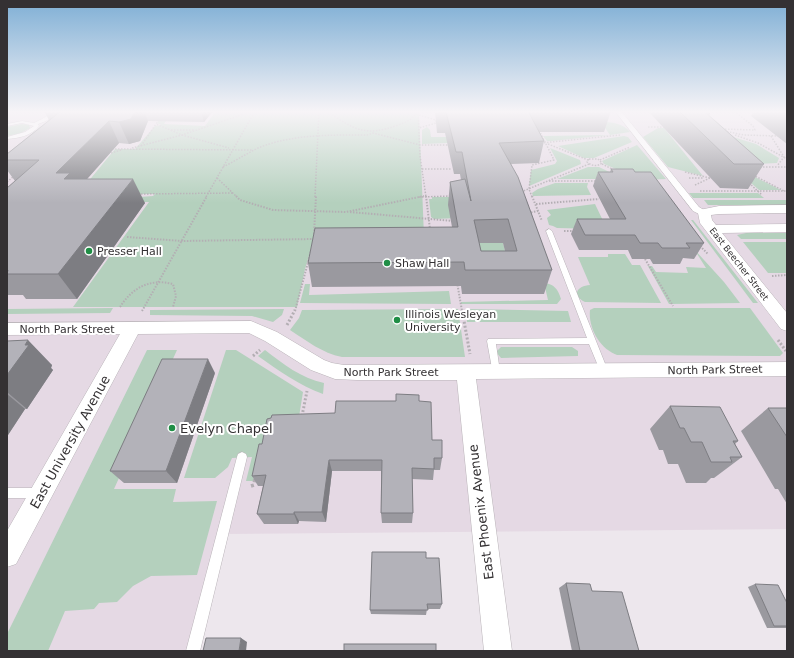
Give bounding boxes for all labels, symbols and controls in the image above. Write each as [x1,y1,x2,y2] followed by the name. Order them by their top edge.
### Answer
[707,226,771,303] street label: East Beecher Street
[97,245,162,258] place label: Presser Hall
[84,246,94,256] marker: Presser Hall
[395,257,449,270] place label: Shaw Hall
[382,258,392,268] marker: Shaw Hall
[405,308,496,334] place label: Illinois Wesleyan University
[392,315,402,325] marker: Illinois Wesleyan University
[20,323,115,336] street label: North Park Street
[667,363,763,377] street label: North Park Street
[344,366,439,379] street label: North Park Street
[27,373,113,511] street label: East University Avenue
[180,421,273,436] place label: Evelyn Chapel
[167,423,177,433] marker: Evelyn Chapel
[465,443,497,581] street label: East Phoenix Avenue

